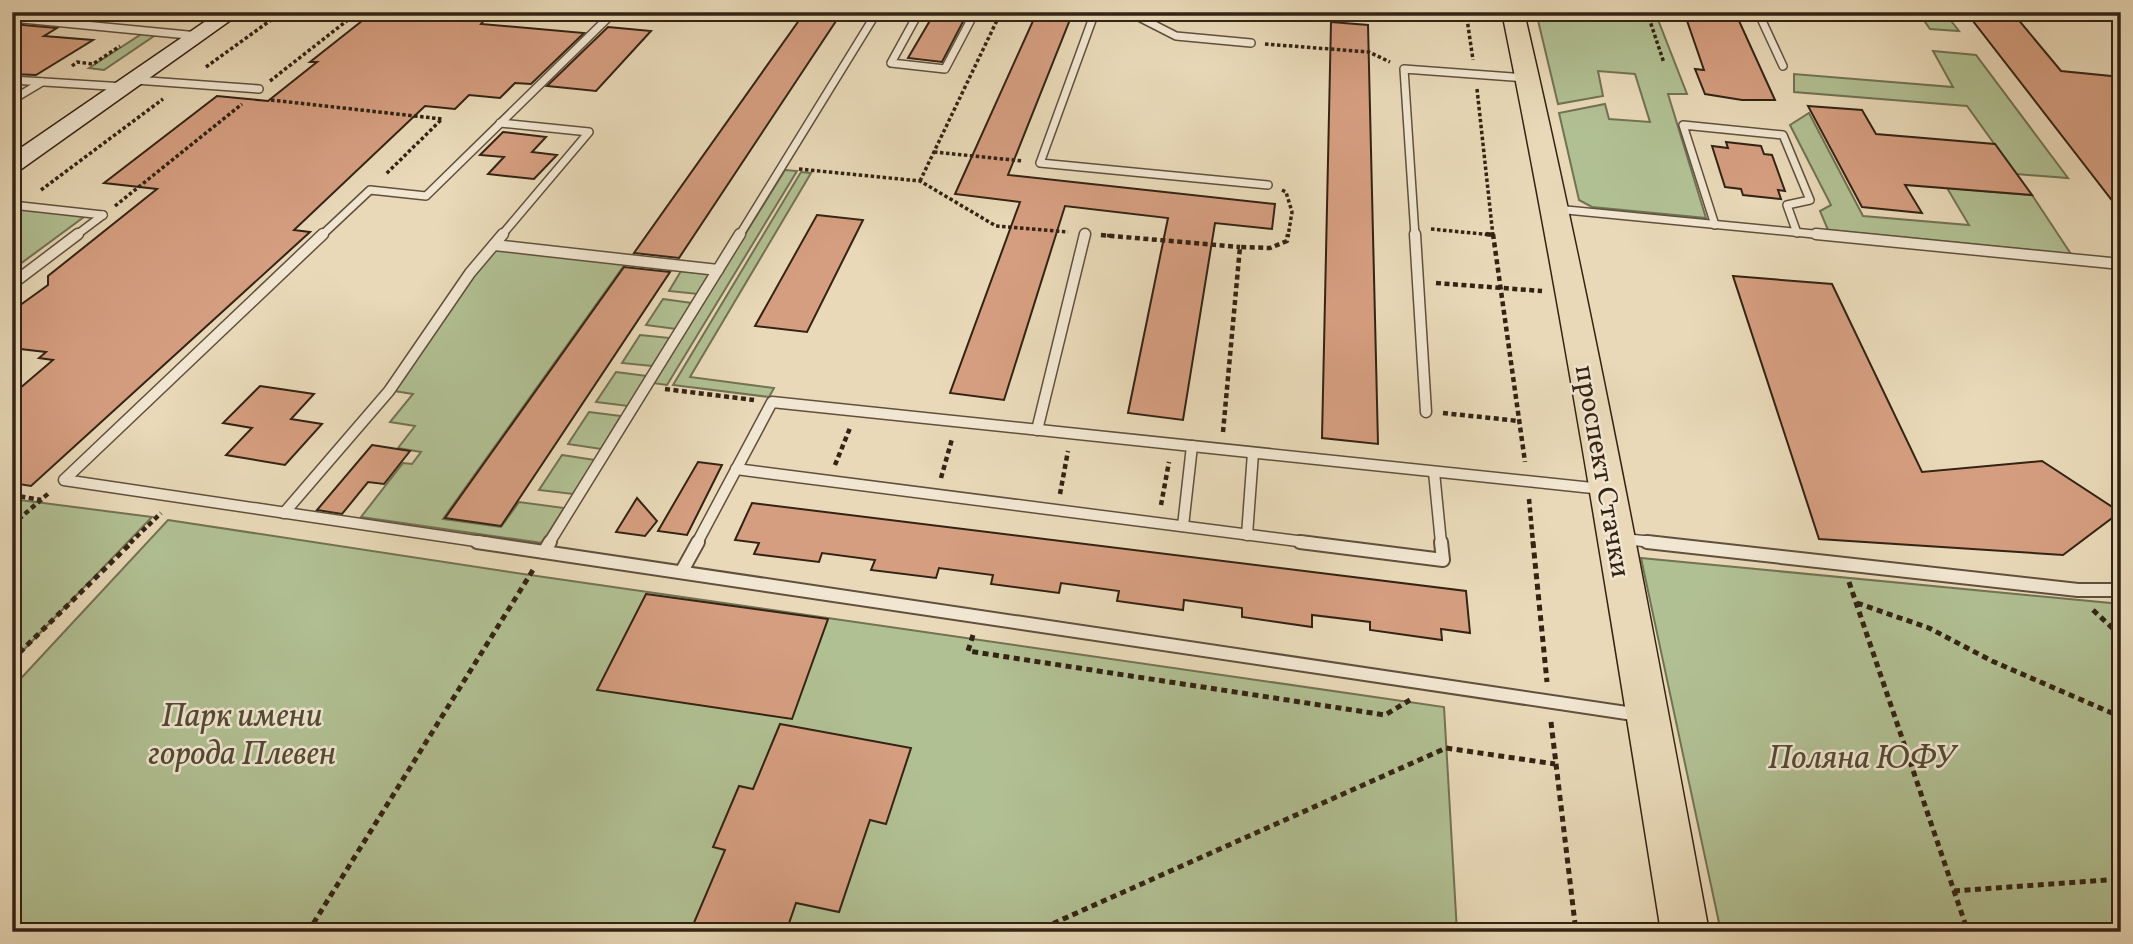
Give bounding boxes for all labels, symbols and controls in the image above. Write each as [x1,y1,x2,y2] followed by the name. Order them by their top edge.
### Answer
[1564,362,1639,581] street label: проспект Стачки
[148,695,336,779] park label: Парк имени города Плевен
[1768,737,1959,783] park label: Поляна ЮФУ

